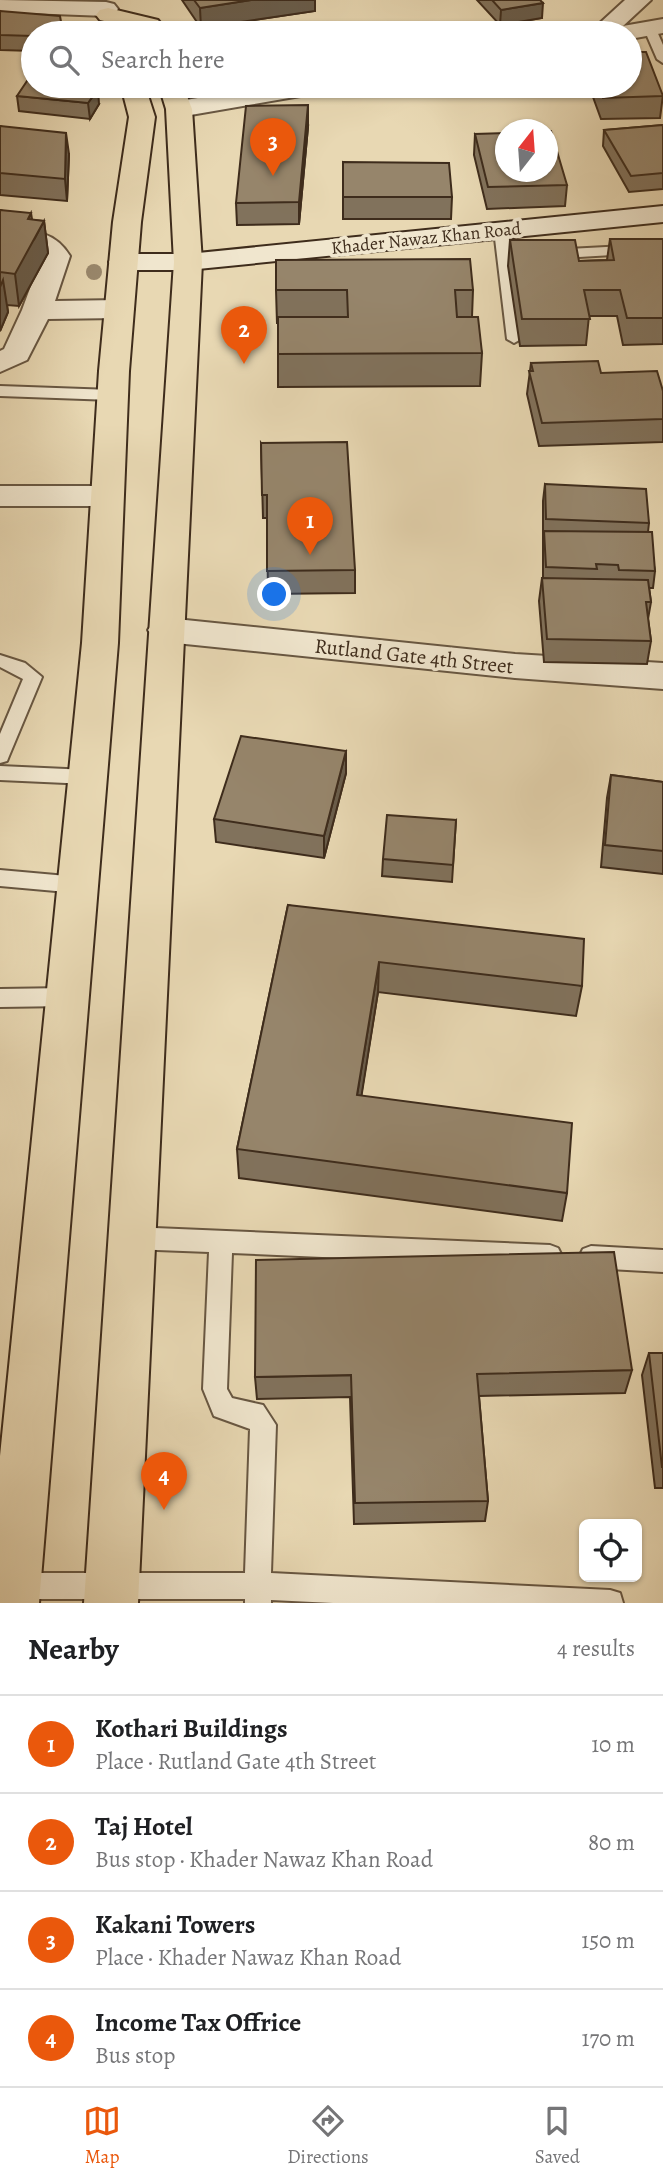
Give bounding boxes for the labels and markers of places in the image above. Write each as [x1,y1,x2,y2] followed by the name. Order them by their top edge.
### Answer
[250,118,296,176] pin: 3
[221,306,267,364] pin: 2
[287,497,333,555] pin: 1
[141,1452,187,1510] pin: 4

